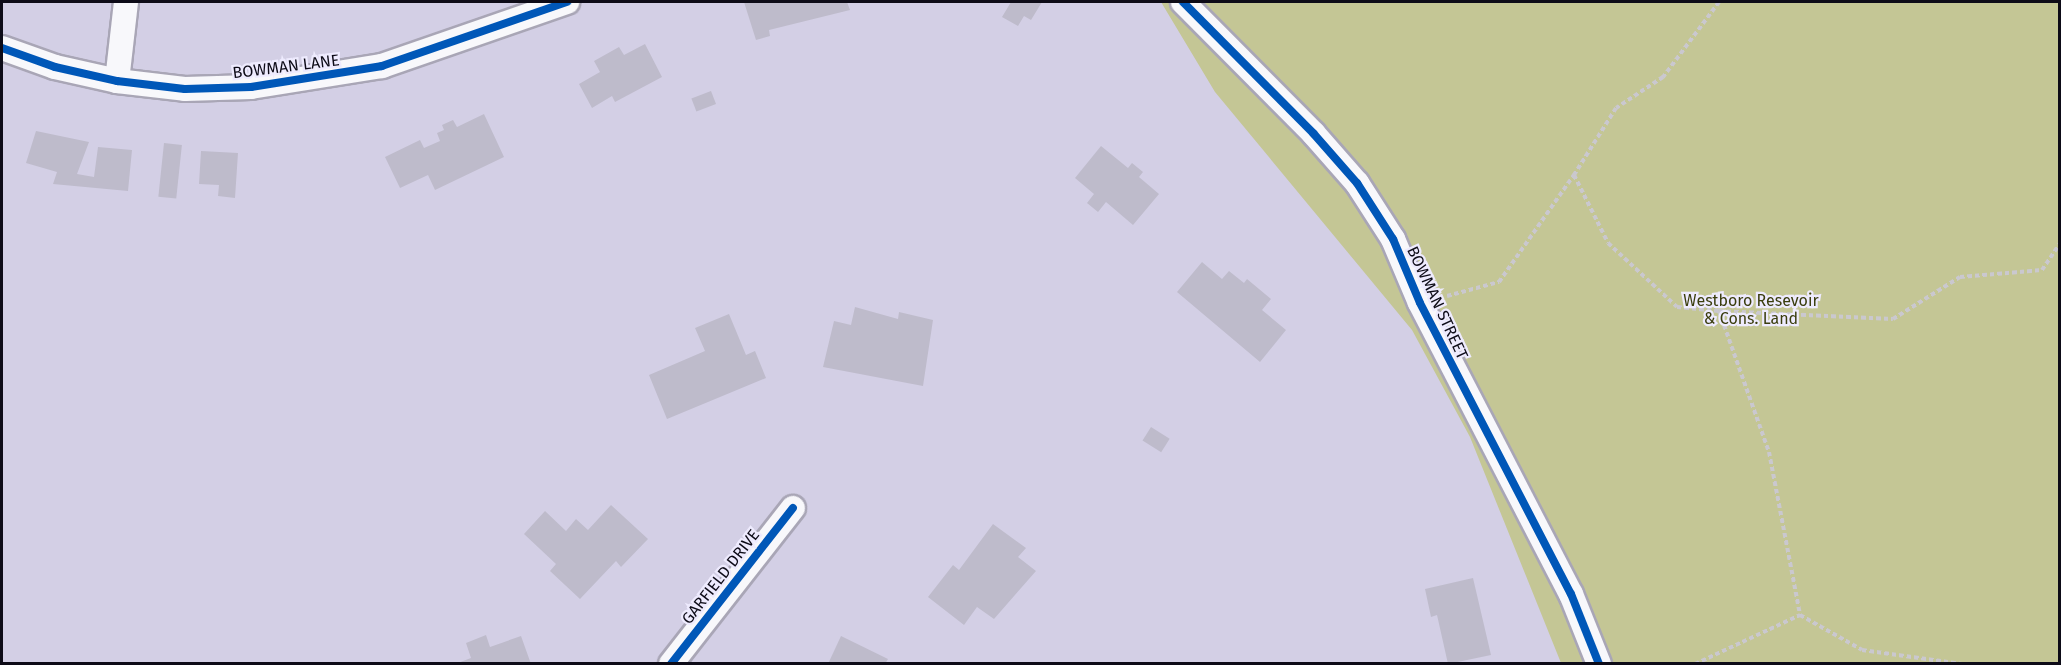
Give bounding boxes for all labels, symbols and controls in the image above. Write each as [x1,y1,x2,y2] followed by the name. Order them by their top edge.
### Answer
[232,51,340,83] street label: BOWMAN LANE
[1402,243,1472,363] street label: BOWMAN STREET
[1683,291,1819,329] park label: Westboro Resevoir & Cons. Land
[678,526,764,628] street label: GARFIELD DRIVE

